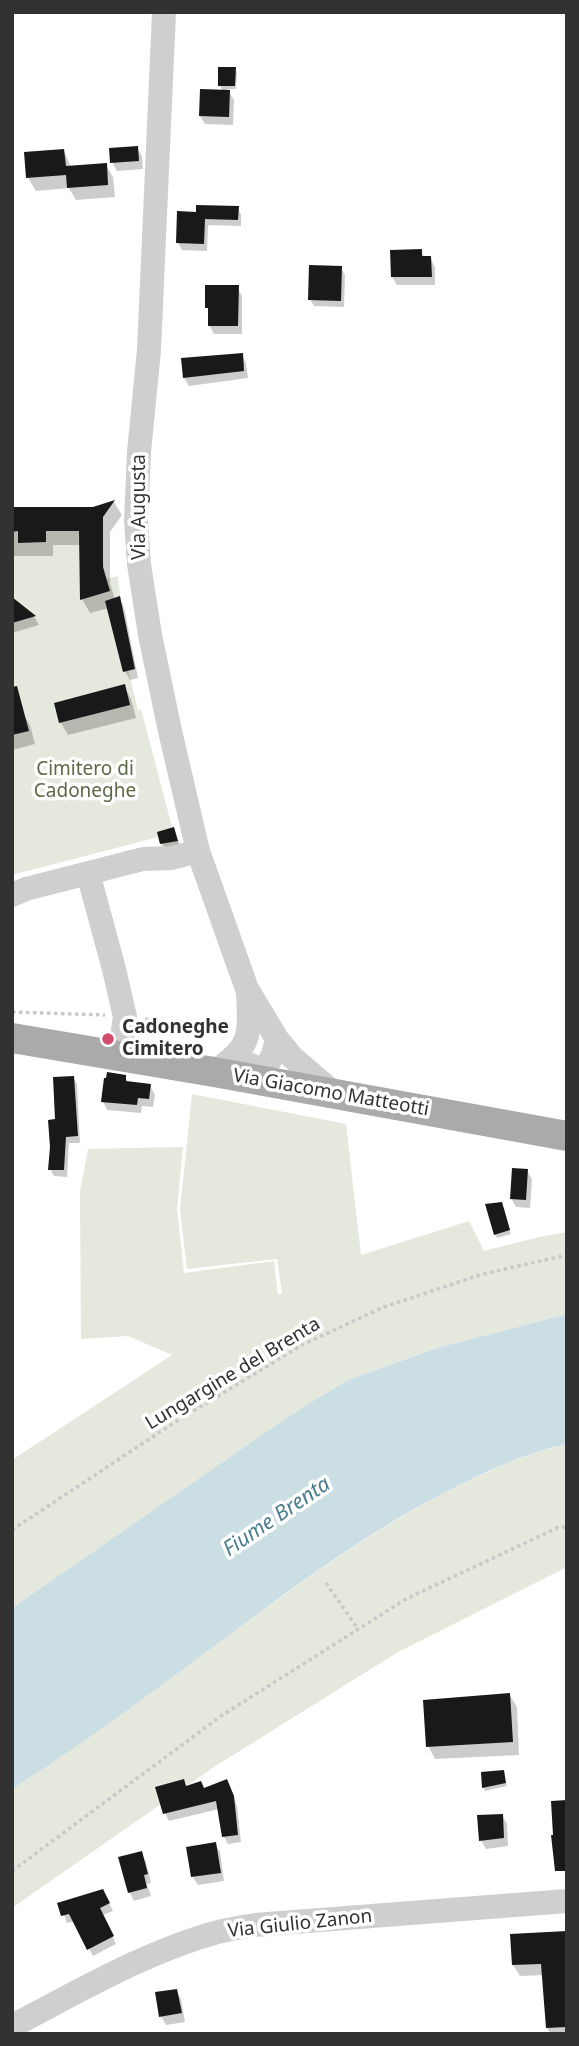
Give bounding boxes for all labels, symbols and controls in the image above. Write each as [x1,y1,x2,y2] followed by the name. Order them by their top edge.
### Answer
[129,454,151,560] street label: Via Augusta
[34,759,136,803] park label: Cimitero di Cadoneghe
[122,1017,229,1061] place label: Cadoneghe Cimitero
[100,1031,116,1047] marker: Cadoneghe Cimitero
[231,1065,431,1121] street label: Via Giacomo Matteotti
[142,1313,324,1435] street label: Lungargine del Brenta
[219,1472,335,1562] water label: Fiume Brenta
[227,1905,373,1943] street label: Via Giulio Zanon

